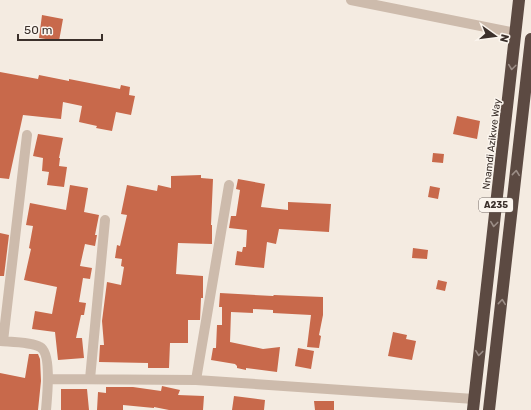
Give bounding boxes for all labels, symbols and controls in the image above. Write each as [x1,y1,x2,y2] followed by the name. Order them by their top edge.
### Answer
[18,16,102,42] scale bar
[475,16,515,56] north arrow
[24,23,52,37] text: 50 m
[497,33,511,44] text: N
[508,64,517,70] one-way arrow
[480,97,504,190] street label: Nnamdi Azikwe Way
[511,169,520,176] one-way arrow
[479,198,513,212] road number: A235
[490,221,499,227] one-way arrow
[497,299,506,305] one-way arrow
[475,350,484,356] one-way arrow

